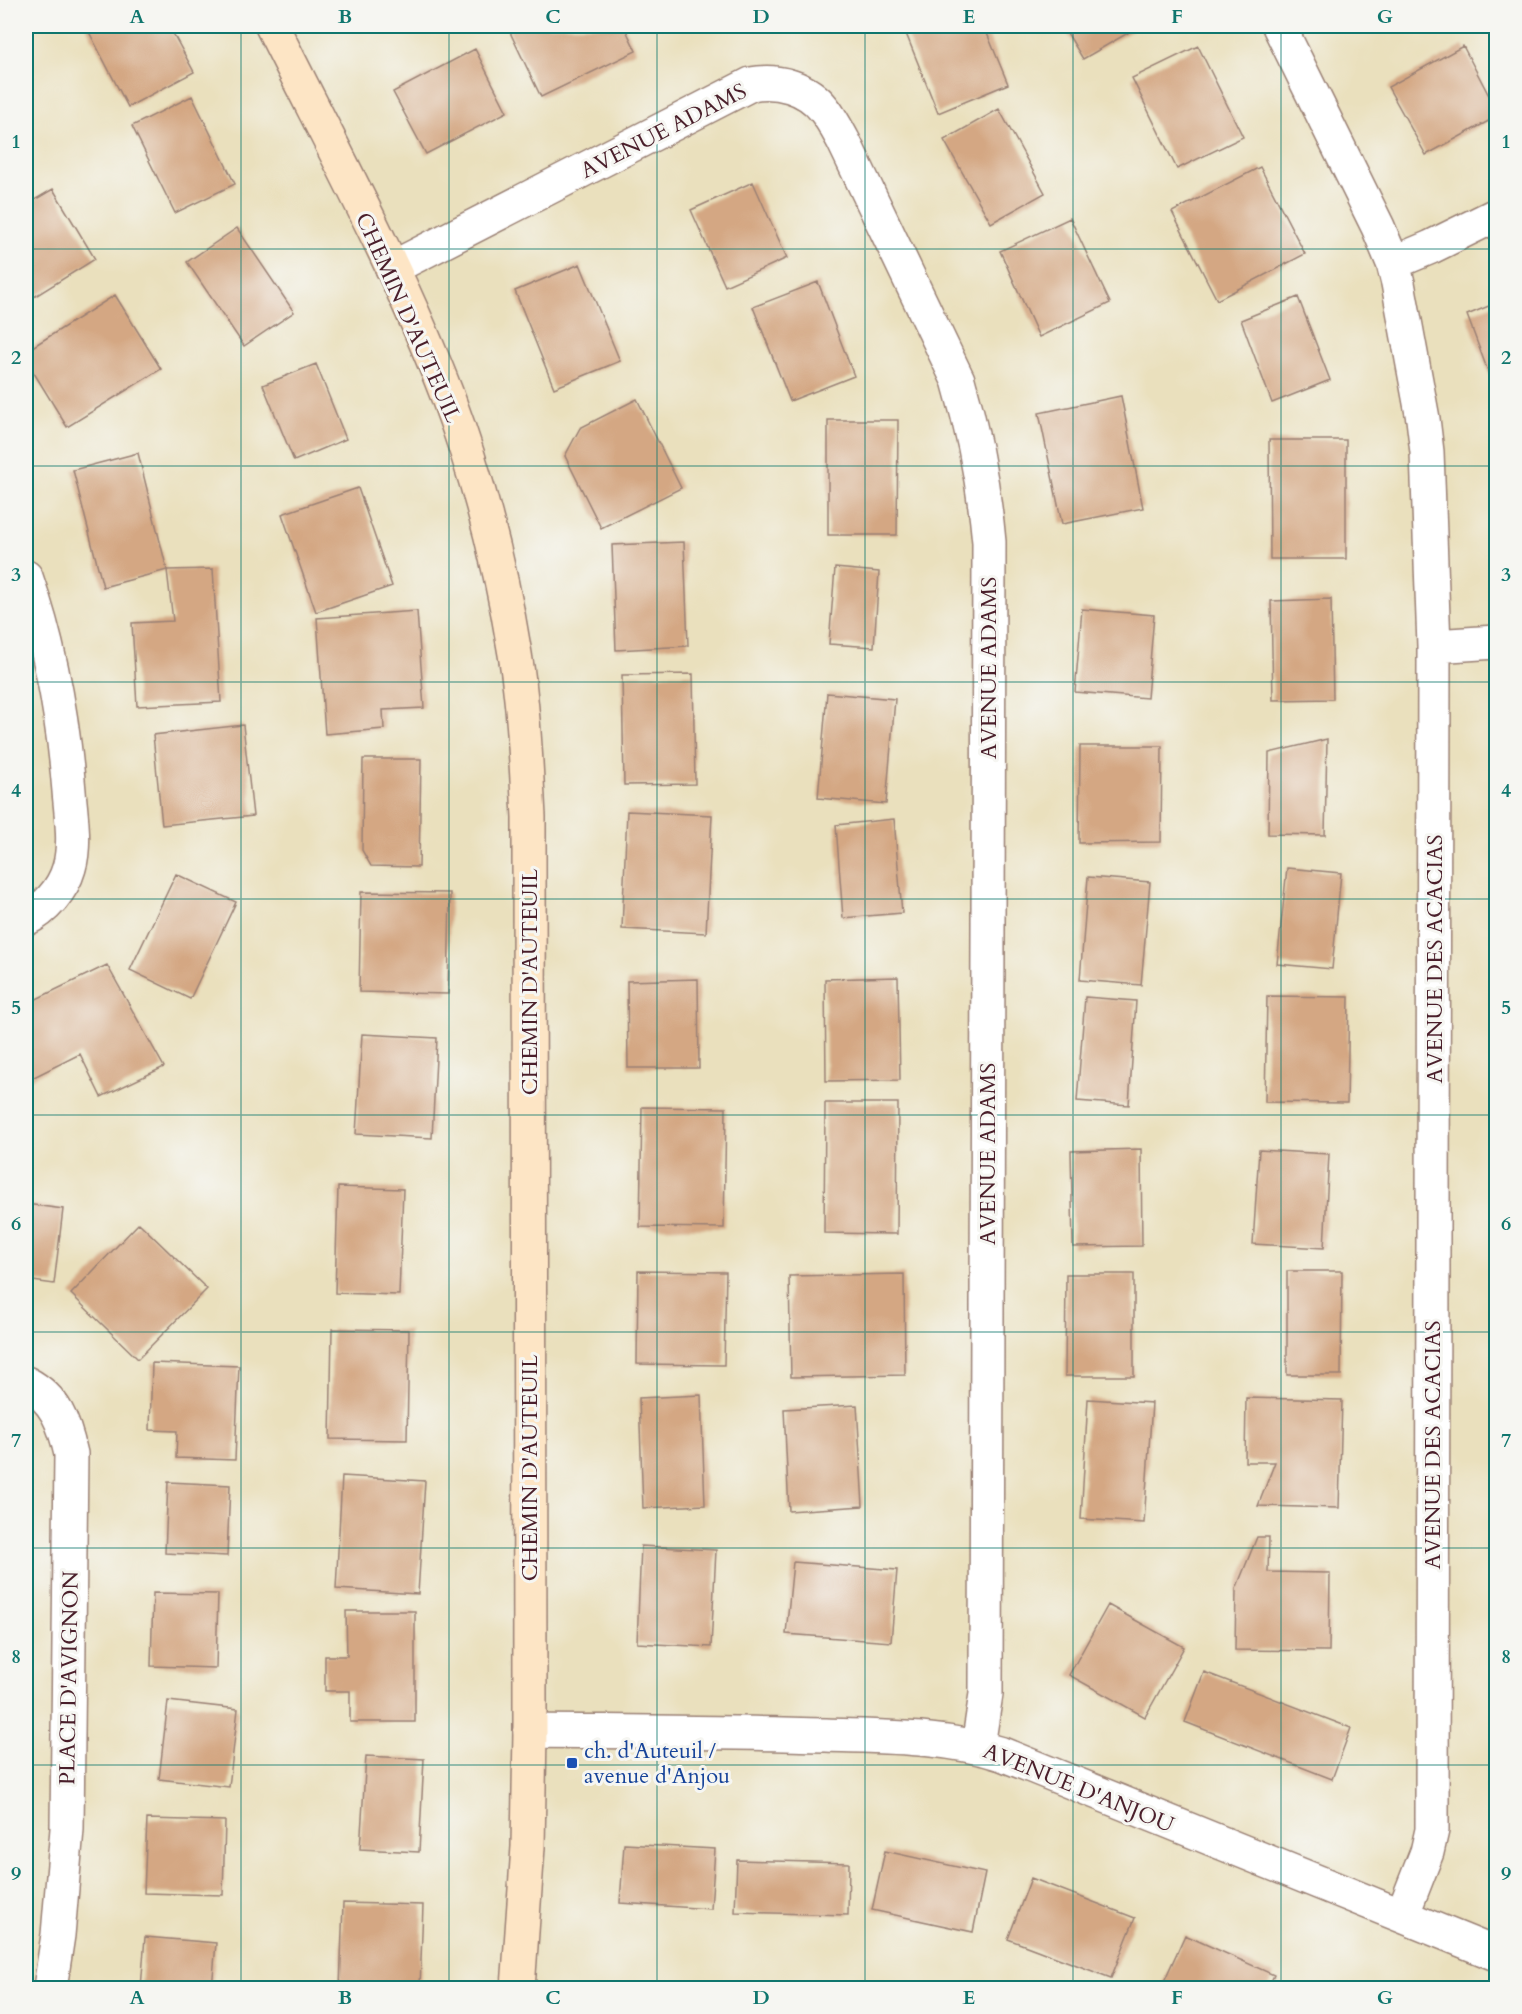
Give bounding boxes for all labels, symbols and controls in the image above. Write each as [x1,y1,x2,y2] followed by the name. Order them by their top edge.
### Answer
[129,3,145,30] text: A
[338,3,352,30] text: B
[545,3,561,30] text: C
[752,3,770,30] text: D
[963,3,975,30] text: E
[1171,3,1183,30] text: F
[1377,3,1393,30] text: G
[575,76,752,186] street label: AVENUE ADAMS
[11,128,21,155] text: 1
[1501,128,1511,155] text: 1
[348,208,468,428] street label: CHEMIN D'AUTEUIL
[11,344,21,371] text: 2
[1501,344,1511,371] text: 2
[11,561,21,588] text: 3
[1501,561,1511,588] text: 3
[974,577,1004,759] street label: AVENUE ADAMS
[11,777,21,804] text: 4
[1501,777,1511,804] text: 4
[1420,834,1450,1084] street label: AVENUE DES ACACIAS
[515,868,545,1095] street label: CHEMIN D'AUTEUIL
[11,994,21,1021] text: 5
[1501,994,1511,1021] text: 5
[973,1063,1003,1245] street label: AVENUE ADAMS
[11,1210,21,1237] text: 6
[1501,1210,1511,1237] text: 6
[1418,1320,1448,1570] street label: AVENUE DES ACACIAS
[515,1354,545,1581] street label: CHEMIN D'AUTEUIL
[11,1427,21,1454] text: 7
[1501,1427,1511,1454] text: 7
[52,1570,86,1785] street label: PLACE D'AVIGNON
[11,1643,21,1670] text: 8
[1501,1643,1511,1670] text: 8
[584,1736,730,1791] place label: ch. d'Auteuil / avenue d'Anjou
[979,1736,1179,1840] street label: AVENUE D'ANJOU
[565,1756,579,1770] marker: ch. d'Auteuil / avenue d'Anjou
[11,1860,21,1887] text: 9
[1501,1860,1511,1887] text: 9
[129,1984,145,2011] text: A
[338,1984,352,2011] text: B
[545,1984,561,2011] text: C
[752,1984,770,2011] text: D
[963,1984,975,2011] text: E
[1171,1984,1183,2011] text: F
[1377,1984,1393,2011] text: G

